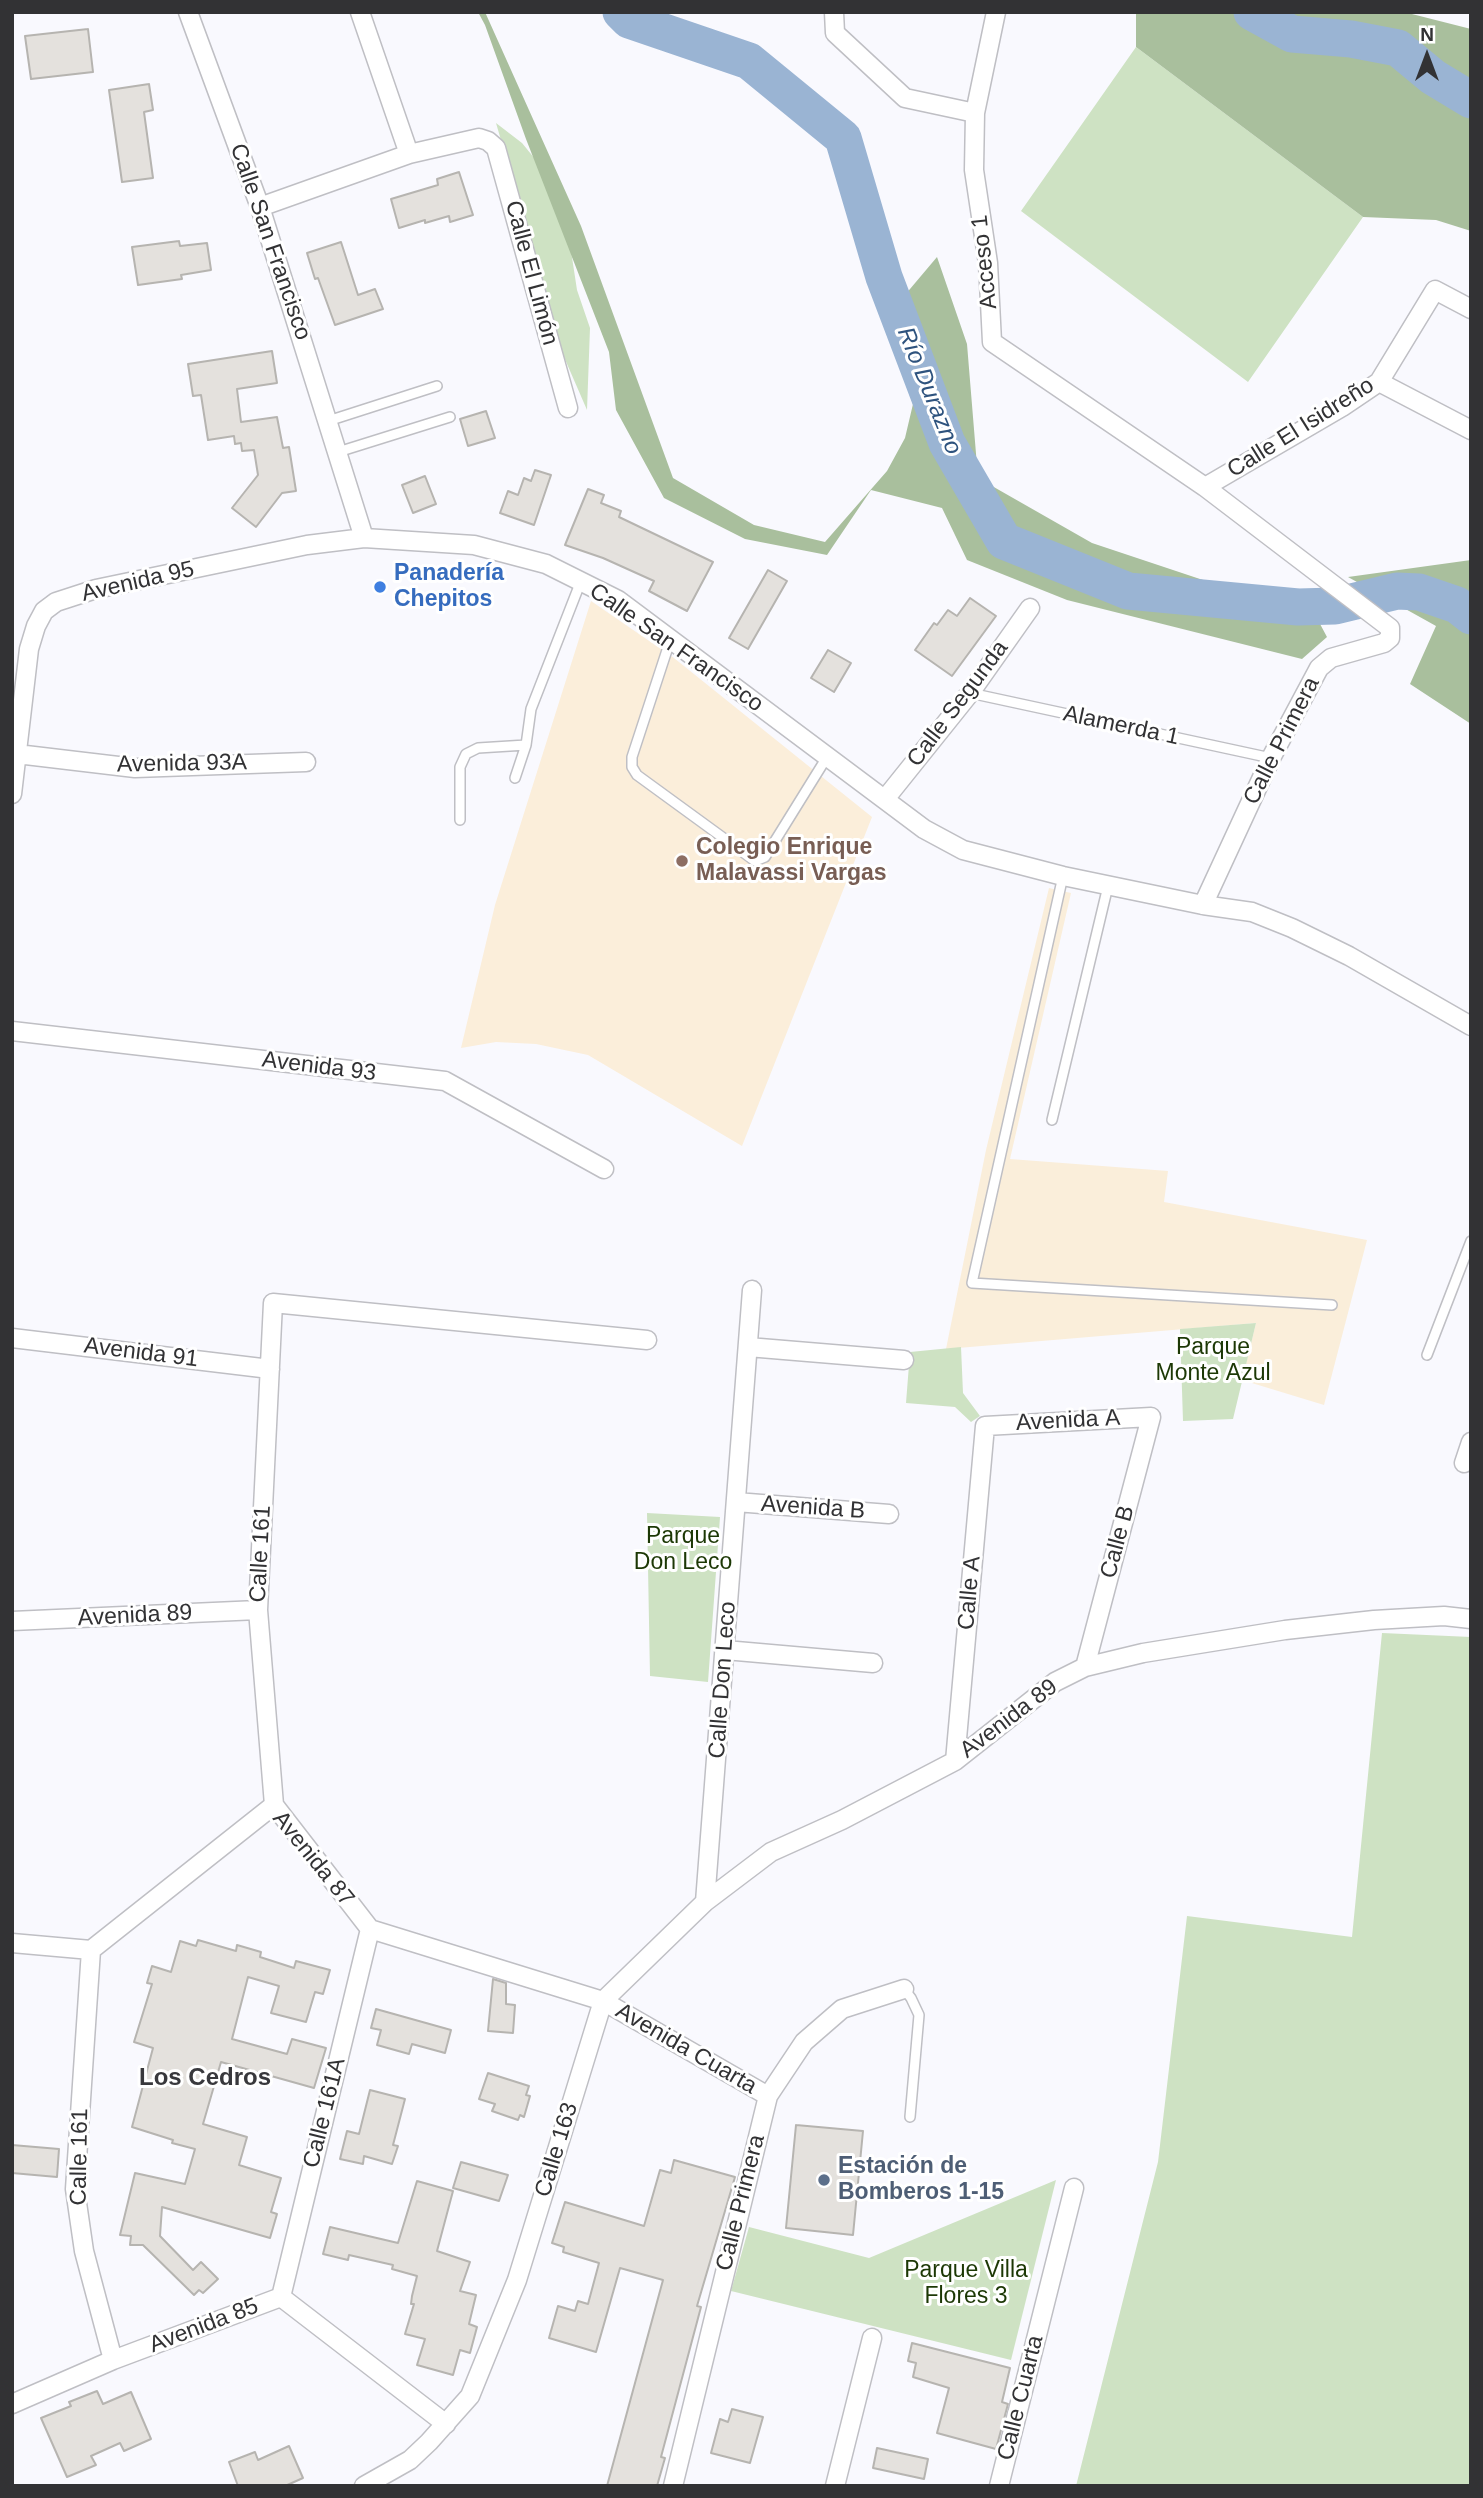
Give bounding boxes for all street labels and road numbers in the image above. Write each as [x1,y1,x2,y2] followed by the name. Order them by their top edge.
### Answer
[223,140,317,344] street label: Calle San Francisco
[498,198,564,348] street label: Calle El Limón
[966,214,1004,310] street label: Acceso 1
[1223,372,1379,484] street label: Calle El Isidreño
[79,556,197,608] street label: Avenida 95
[584,578,768,718] street label: Calle San Francisco
[902,635,1014,773] street label: Calle Segunda
[1238,673,1326,809] street label: Calle Primera
[1061,700,1181,752] street label: Alamerda 1
[117,749,247,779] street label: Avenida 93A
[260,1046,378,1088] street label: Avenida 93
[82,1332,200,1374] street label: Avenida 91
[1015,1404,1121,1438] street label: Avenida A
[760,1491,866,1525] street label: Avenida B
[1095,1503,1141,1581] street label: Calle B
[245,1505,277,1603] street label: Calle 161
[953,1555,987,1631] street label: Calle A
[77,1599,193,1633] street label: Avenida 89
[704,1601,742,1759] street label: Calle Don Leco
[955,1673,1063,1765] street label: Avenida 89
[266,1806,360,1912] street label: Avenida 87
[611,1998,761,2100] street label: Avenida Cuarta
[298,2055,352,2171] street label: Calle 161A
[530,2099,584,2201] street label: Calle 163
[65,2108,95,2206] street label: Calle 161
[711,2132,771,2274] street label: Calle Primera
[146,2293,262,2359] street label: Avenida 85
[992,2333,1050,2463] street label: Calle Cuarta

